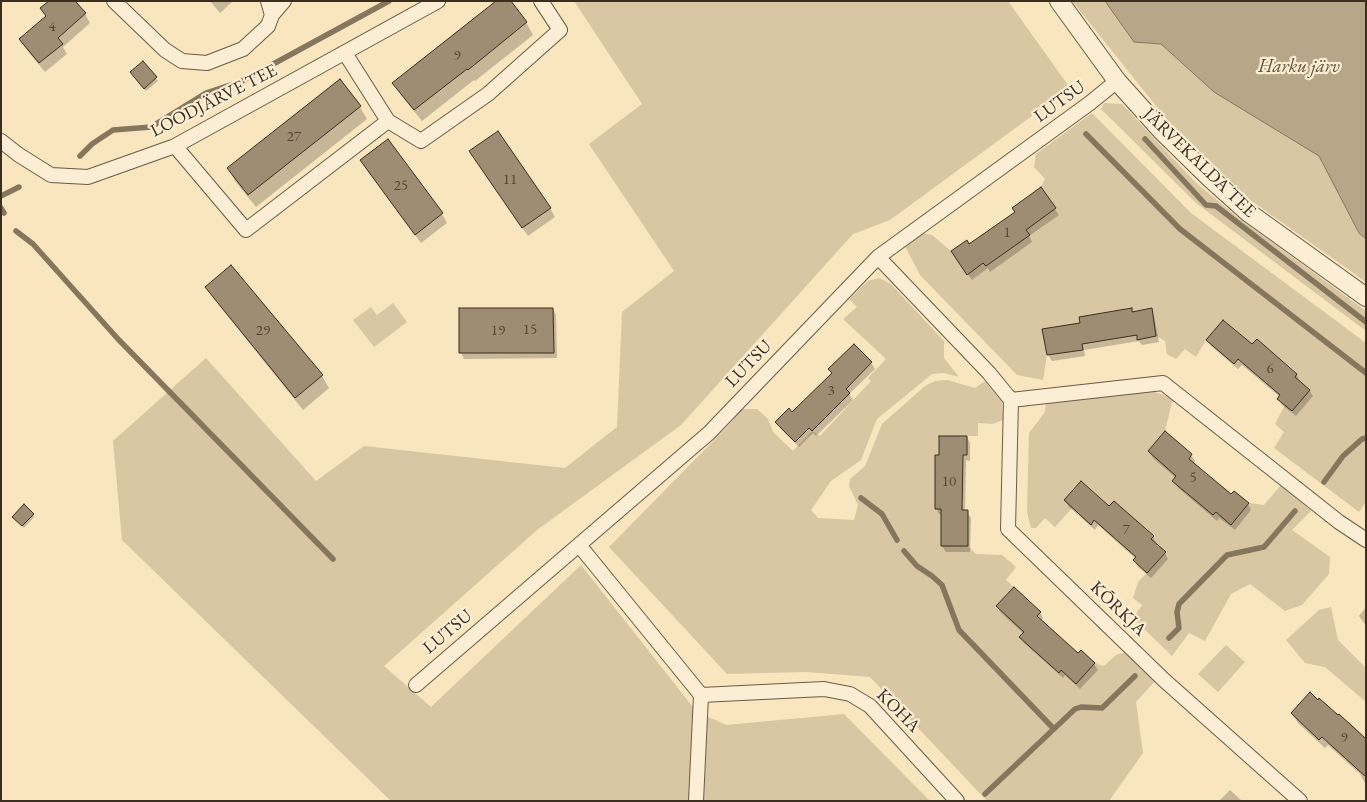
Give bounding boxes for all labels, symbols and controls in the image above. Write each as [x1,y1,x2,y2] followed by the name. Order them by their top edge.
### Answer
[48,18,56,36] house number: 4
[453,47,461,65] house number: 9
[1258,56,1340,78] water label: Harku järv
[147,60,281,142] street label: LOODJÄRVE TEE
[1030,76,1090,128] street label: LUTSU
[1138,104,1260,222] street label: JÄRVEKALDA TEE
[287,128,301,146] house number: 27
[503,171,517,189] house number: 11
[394,177,408,195] house number: 25
[1003,224,1011,242] house number: 1
[523,321,537,339] house number: 15
[256,322,270,340] house number: 29
[491,322,505,340] house number: 19
[721,336,777,392] street label: LUTSU
[1266,360,1274,378] house number: 6
[827,382,835,400] house number: 3
[1189,469,1197,487] house number: 5
[942,473,956,491] house number: 10
[1122,521,1130,539] house number: 7
[1085,577,1151,641] street label: KÕRKJA
[419,605,477,659] street label: LUTSU
[872,685,924,737] street label: KOHA
[1340,729,1348,747] house number: 9

